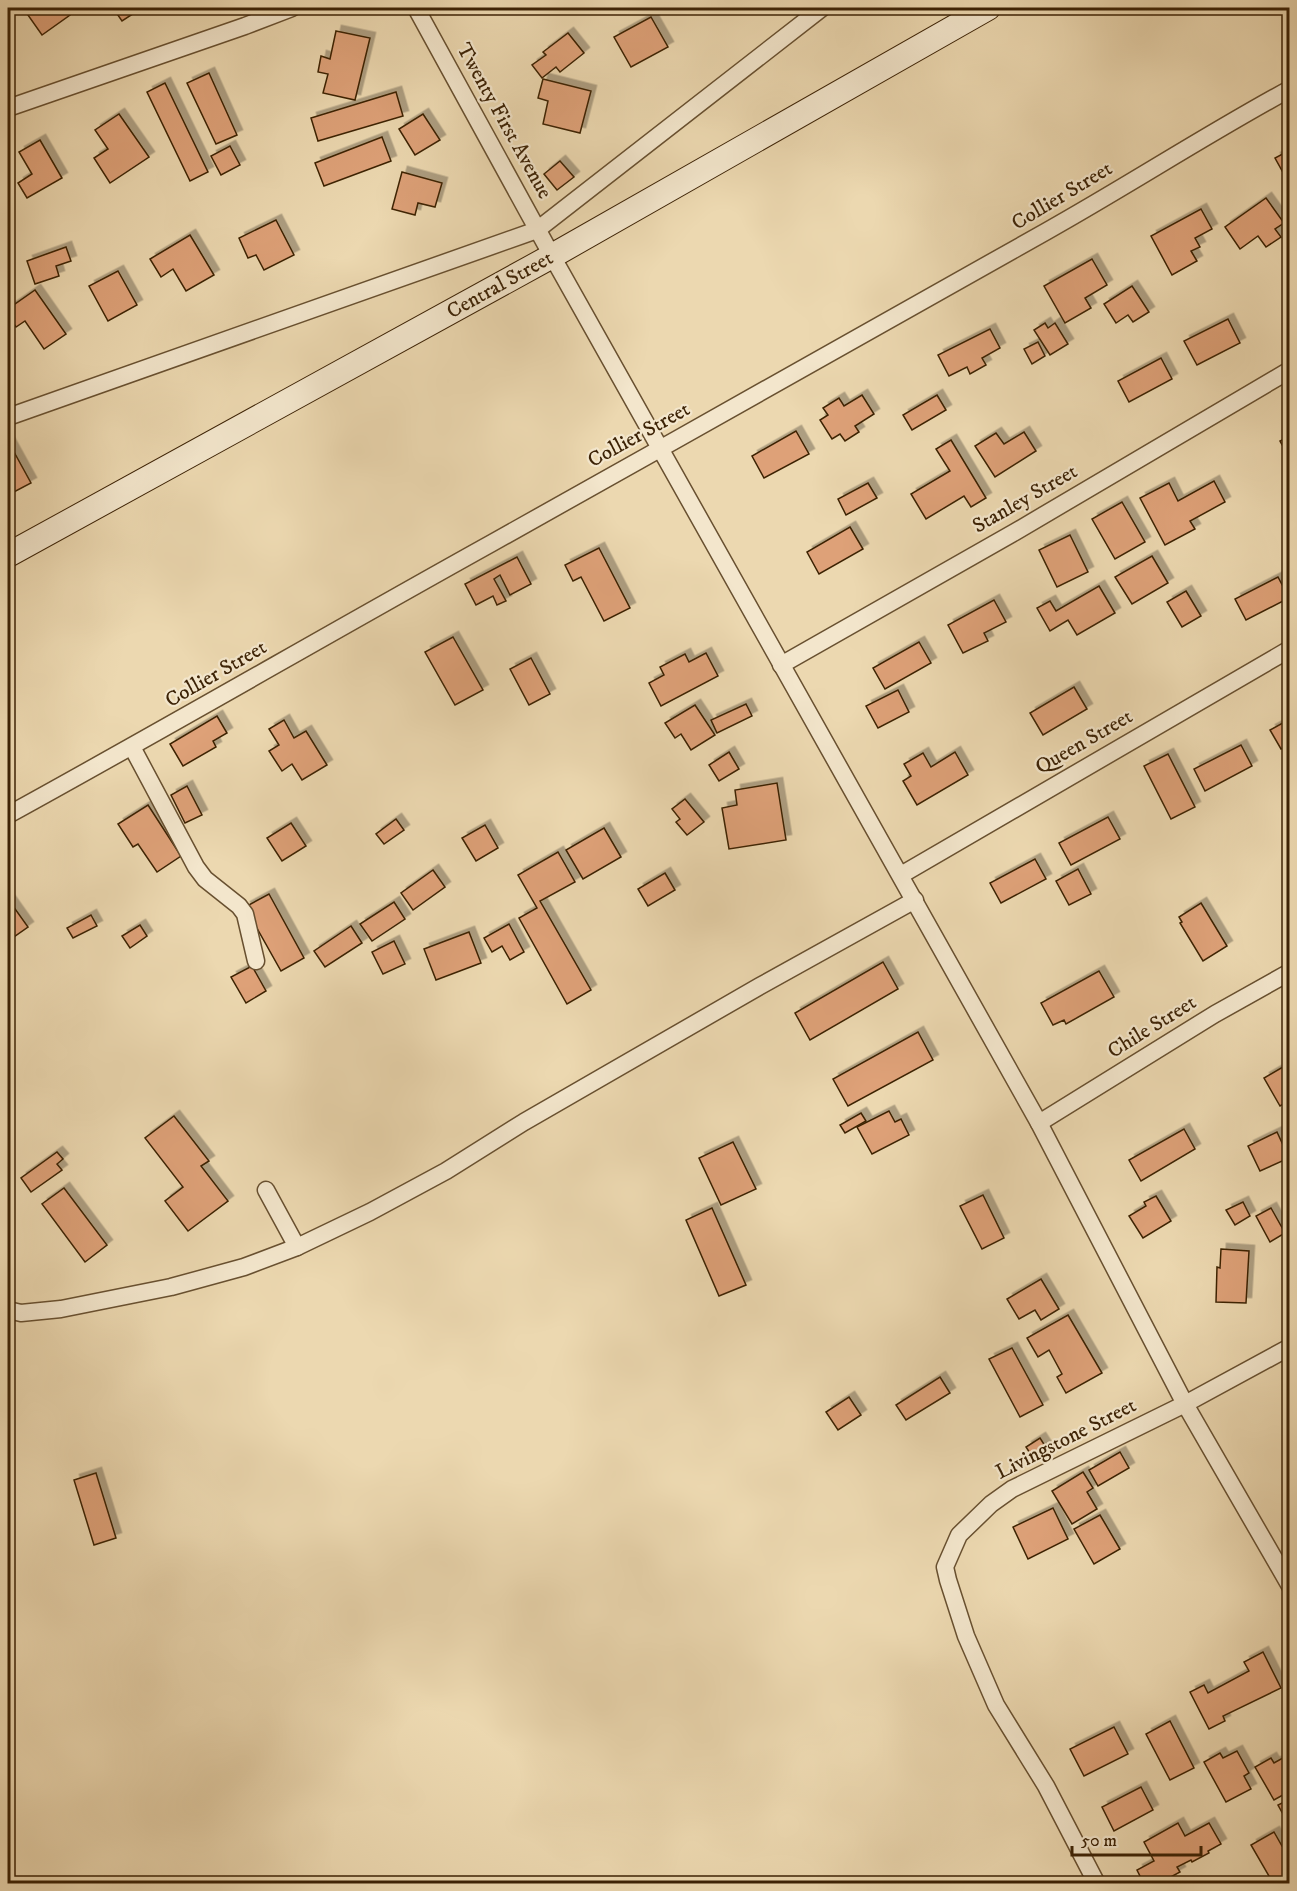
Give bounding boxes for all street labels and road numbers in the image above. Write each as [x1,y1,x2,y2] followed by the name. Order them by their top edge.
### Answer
[450,38,558,204] street label: Twenty First Avenue
[1007,156,1117,236] street label: Collier Street
[442,245,558,325] street label: Central Street
[583,396,695,474] street label: Collier Street
[968,458,1082,539] street label: Stanley Street
[161,634,272,713] street label: Collier Street
[1031,704,1138,780] street label: Queen Street
[1103,989,1201,1064] street label: Chile Street
[991,1392,1141,1486] street label: Livingstone Street

